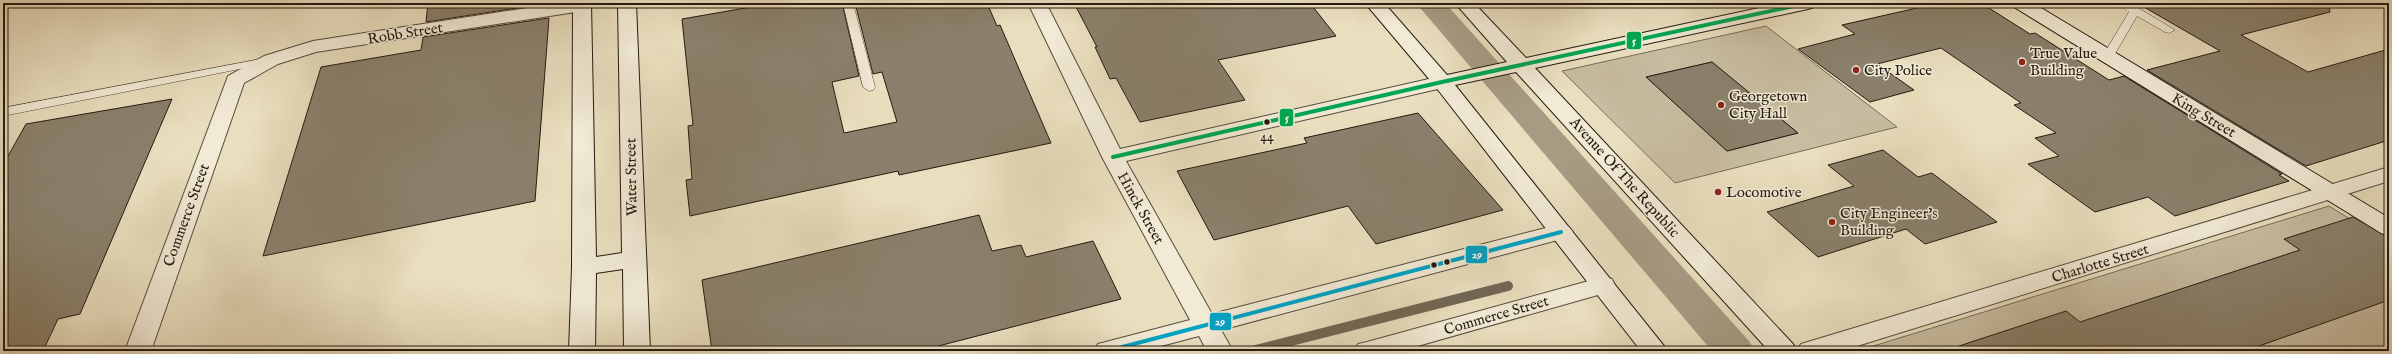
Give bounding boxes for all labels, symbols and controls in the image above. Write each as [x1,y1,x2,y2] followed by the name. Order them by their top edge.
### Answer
[366,18,444,49] street label: Robb Street
[1626,31,1642,50] line badge: 5
[1632,34,1636,48] text: 5
[2030,44,2097,80] place label: True Value Building
[2017,57,2027,67] marker: True Value Building
[1864,61,1932,80] place label: City Police
[1851,65,1861,75] marker: City Police
[1729,87,1807,123] place label: Georgetown City Hall
[2168,89,2239,142] street label: King Street
[1716,100,1726,110] marker: Georgetown City Hall
[1279,108,1294,127] line badge: 5
[1285,111,1289,125] text: 5
[1565,112,1684,242] street label: Avenue Of The Republic
[1262,117,1272,127] marker: 44
[1260,128,1274,146] place label: 44
[621,138,642,216] street label: Water Street
[159,161,214,269] street label: Commerce Street
[1113,169,1168,248] street label: Hinck Street
[1726,183,1802,202] place label: Locomotive
[1713,187,1723,197] marker: Locomotive
[1840,204,1938,240] place label: City Engineer's Building
[1827,217,1837,227] marker: City Engineer's Building
[2049,240,2151,287] street label: Charlotte Street
[1465,245,1488,264] line badge: 29
[1472,248,1482,262] text: 29
[1442,257,1452,267] unlabelled marker
[1429,260,1439,270] unlabelled marker
[1442,291,1551,340] street label: Commerce Street
[1209,312,1232,331] line badge: 29
[1215,315,1225,329] text: 29

